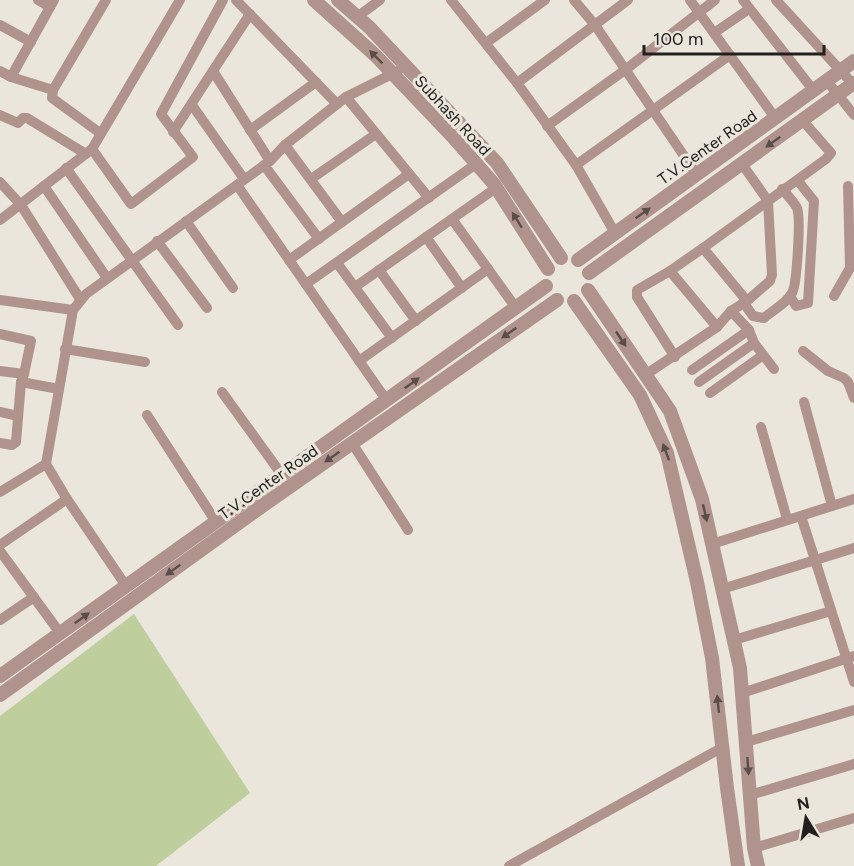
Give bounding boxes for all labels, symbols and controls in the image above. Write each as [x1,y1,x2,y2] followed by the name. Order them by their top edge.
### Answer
[644,18,824,56] scale bar
[653,28,703,50] text: 100 m
[370,50,384,64] one-way arrow
[411,71,494,159] street label: Subhash Road
[654,106,761,189] street label: T.V.Center Road
[765,136,781,148] one-way arrow
[634,207,650,219] one-way arrow
[511,212,522,228] one-way arrow
[502,327,518,339] one-way arrow
[615,331,626,347] one-way arrow
[403,377,419,389] one-way arrow
[215,441,322,524] street label: T.V.Center Road
[660,442,670,460] one-way arrow
[325,451,341,463] one-way arrow
[701,503,710,522] one-way arrow
[166,564,182,576] one-way arrow
[73,612,89,624] one-way arrow
[713,694,722,713] one-way arrow
[743,757,753,776] one-way arrow
[776,788,836,848] north arrow
[795,793,811,814] text: N

